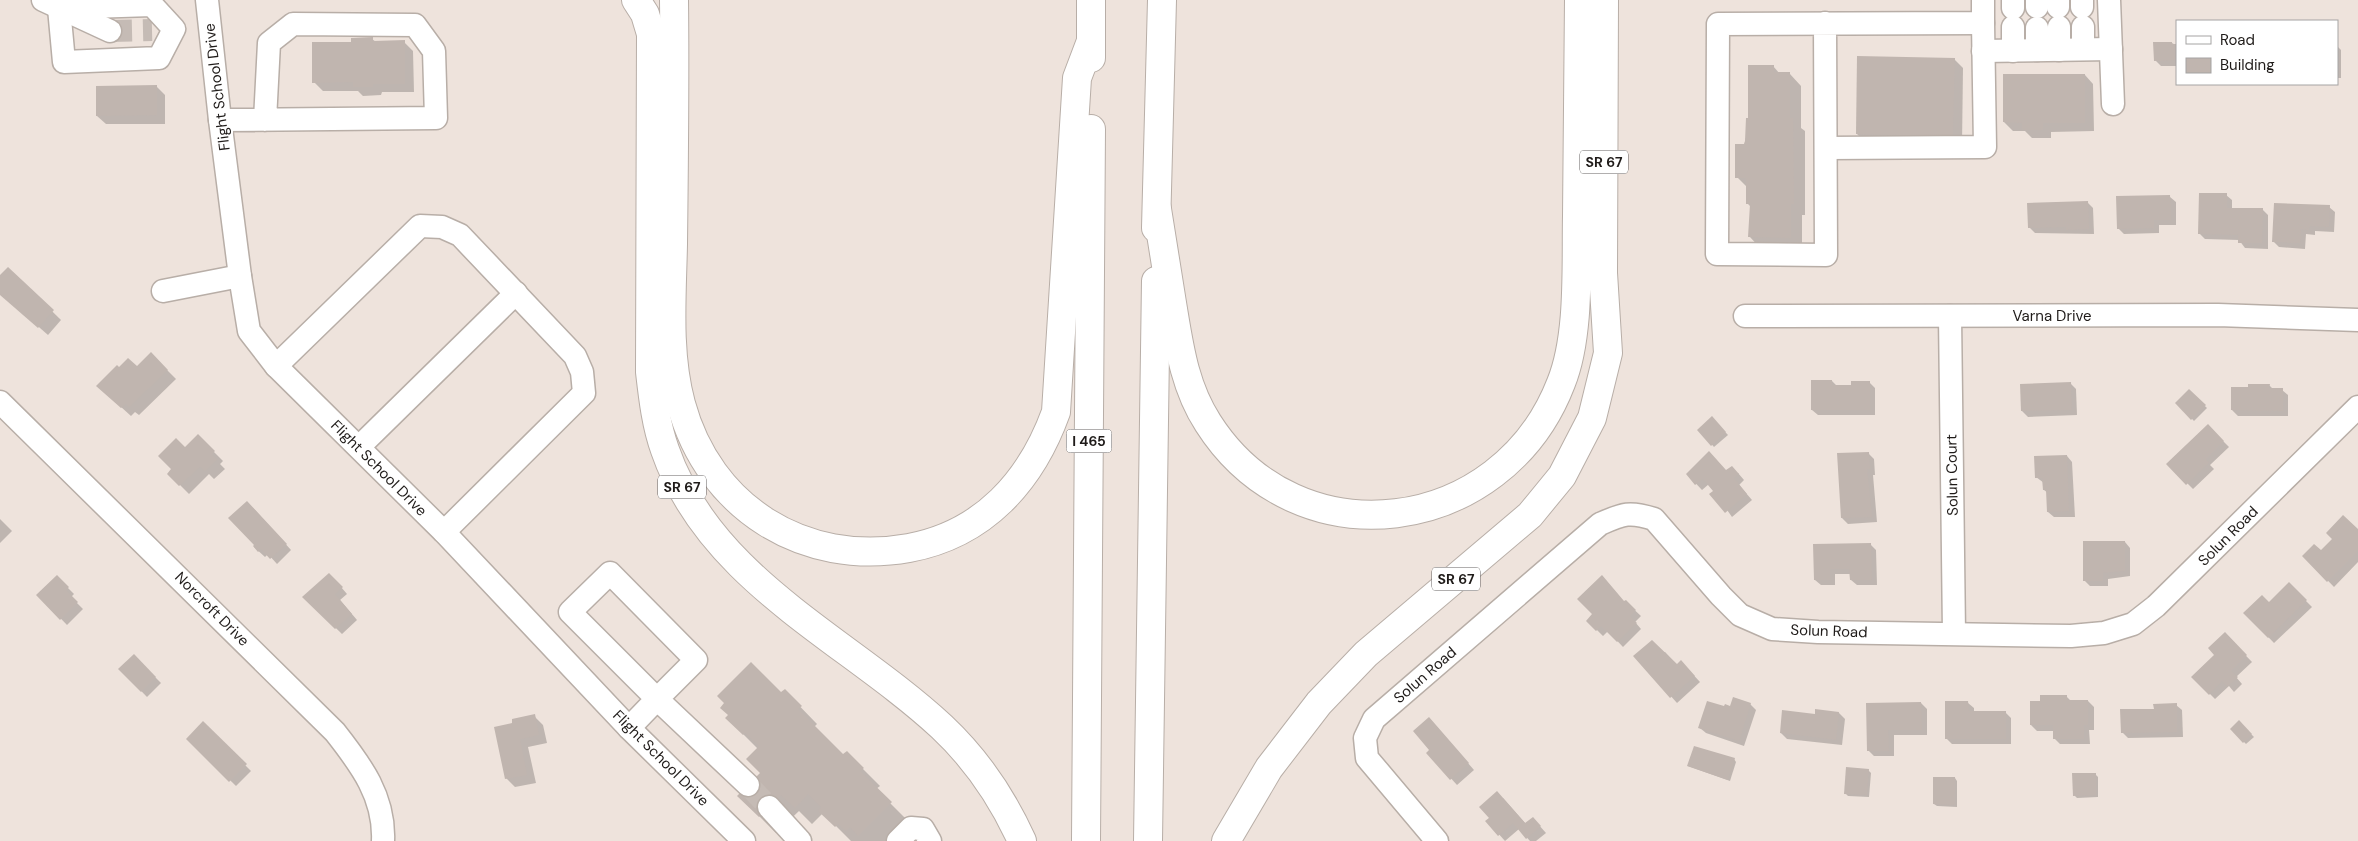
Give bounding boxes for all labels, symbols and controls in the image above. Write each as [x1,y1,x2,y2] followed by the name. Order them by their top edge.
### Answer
[2176,20,2338,85] legend
[199,22,235,152] street label: Flight School Drive
[2220,30,2255,50] text: Road
[2220,55,2275,75] text: Building
[1580,150,1628,173] road number: SR 67
[2012,306,2092,326] street label: Varna Drive
[327,416,431,520] street label: Flight School Drive
[1066,430,1112,452] road number: I 465
[1941,434,1963,516] street label: Solun Court
[658,476,706,498] road number: SR 67
[2194,502,2262,570] street label: Solun Road
[170,567,254,651] street label: Norcroft Drive
[1432,568,1480,590] road number: SR 67
[1790,620,1868,642] street label: Solun Road
[1389,642,1461,708] street label: Solun Road
[609,706,713,810] street label: Flight School Drive

